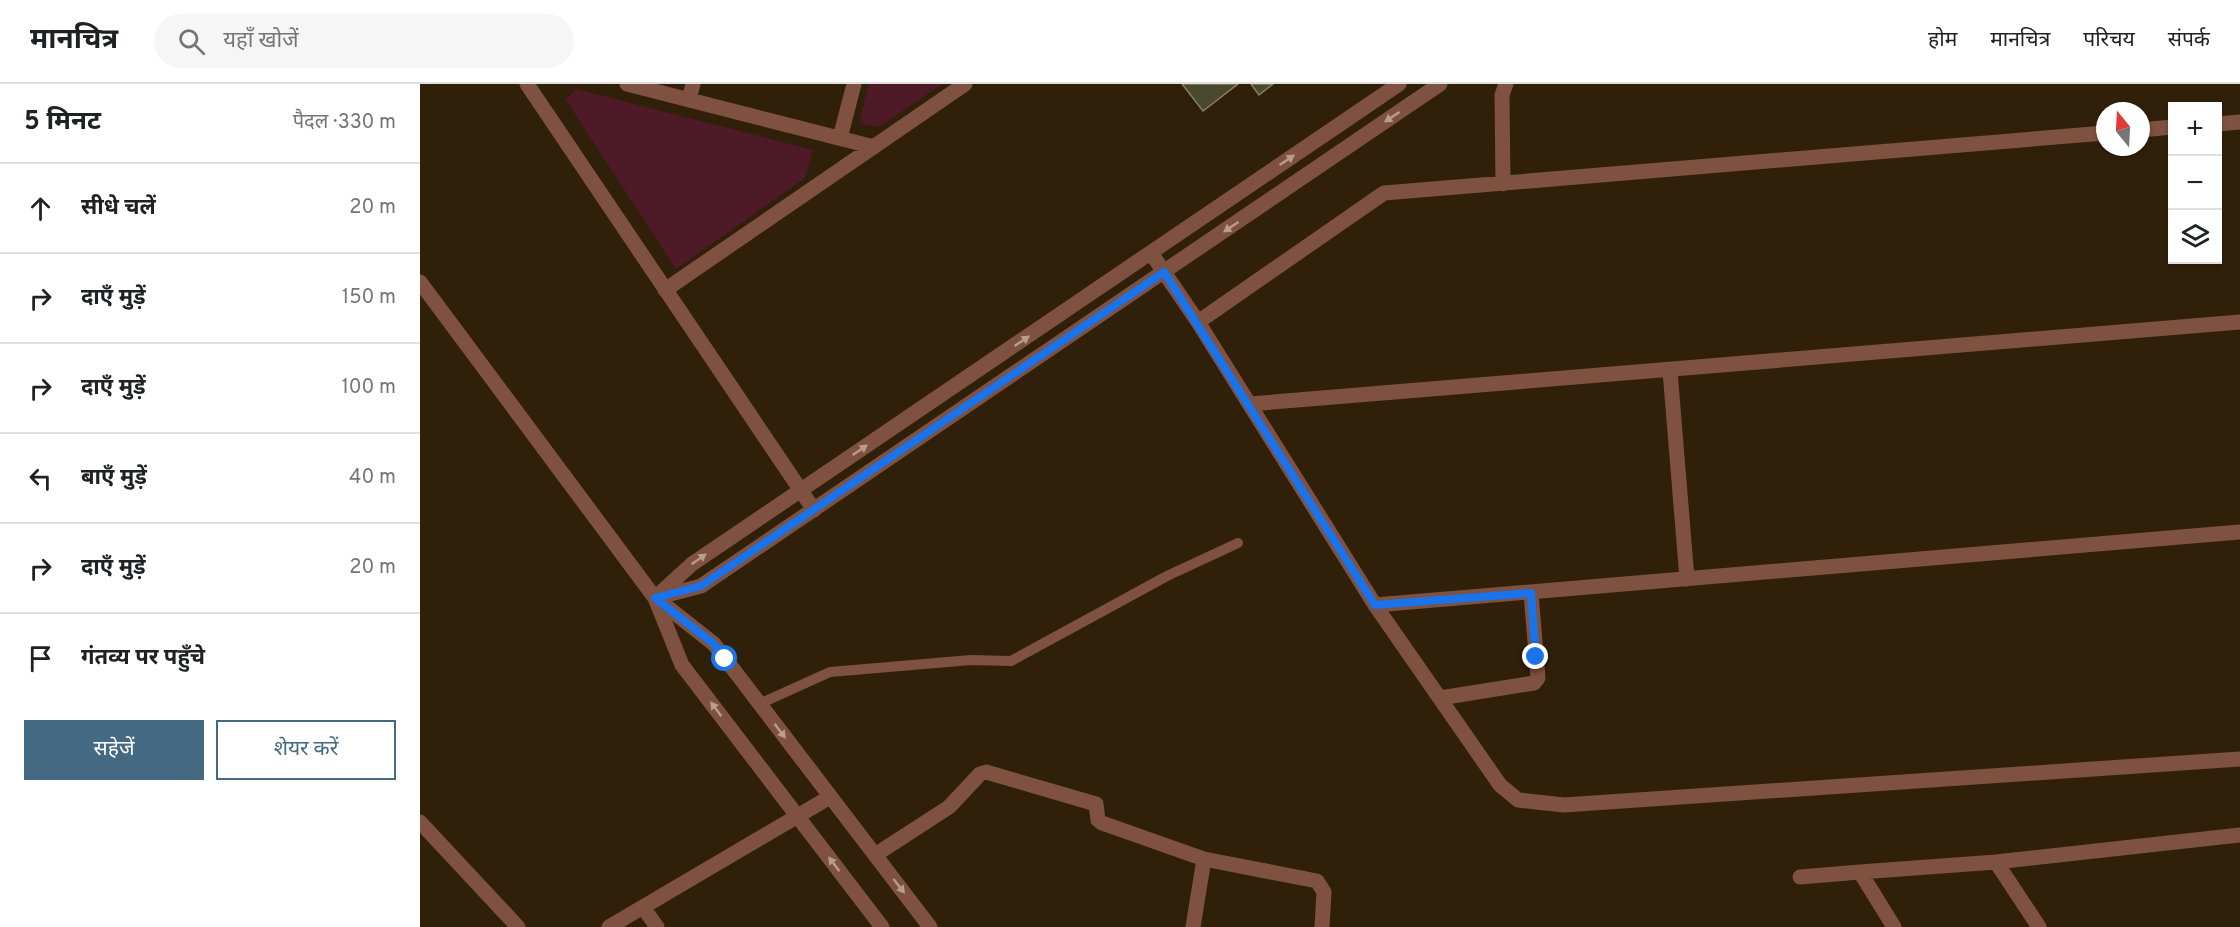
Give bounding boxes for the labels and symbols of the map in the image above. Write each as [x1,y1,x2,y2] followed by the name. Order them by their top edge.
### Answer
[2096,102,2150,156] north arrow
[1384,111,1400,122] one-way arrow
[1279,154,1295,166] one-way arrow
[1223,221,1239,232] one-way arrow
[1014,336,1030,347] one-way arrow
[852,444,868,456] one-way arrow
[690,553,706,565] one-way arrow
[1522,643,1548,669] route end
[711,645,737,671] route start
[709,701,722,717] one-way arrow
[774,723,786,739] one-way arrow
[828,856,840,872] one-way arrow
[892,878,904,893] one-way arrow

